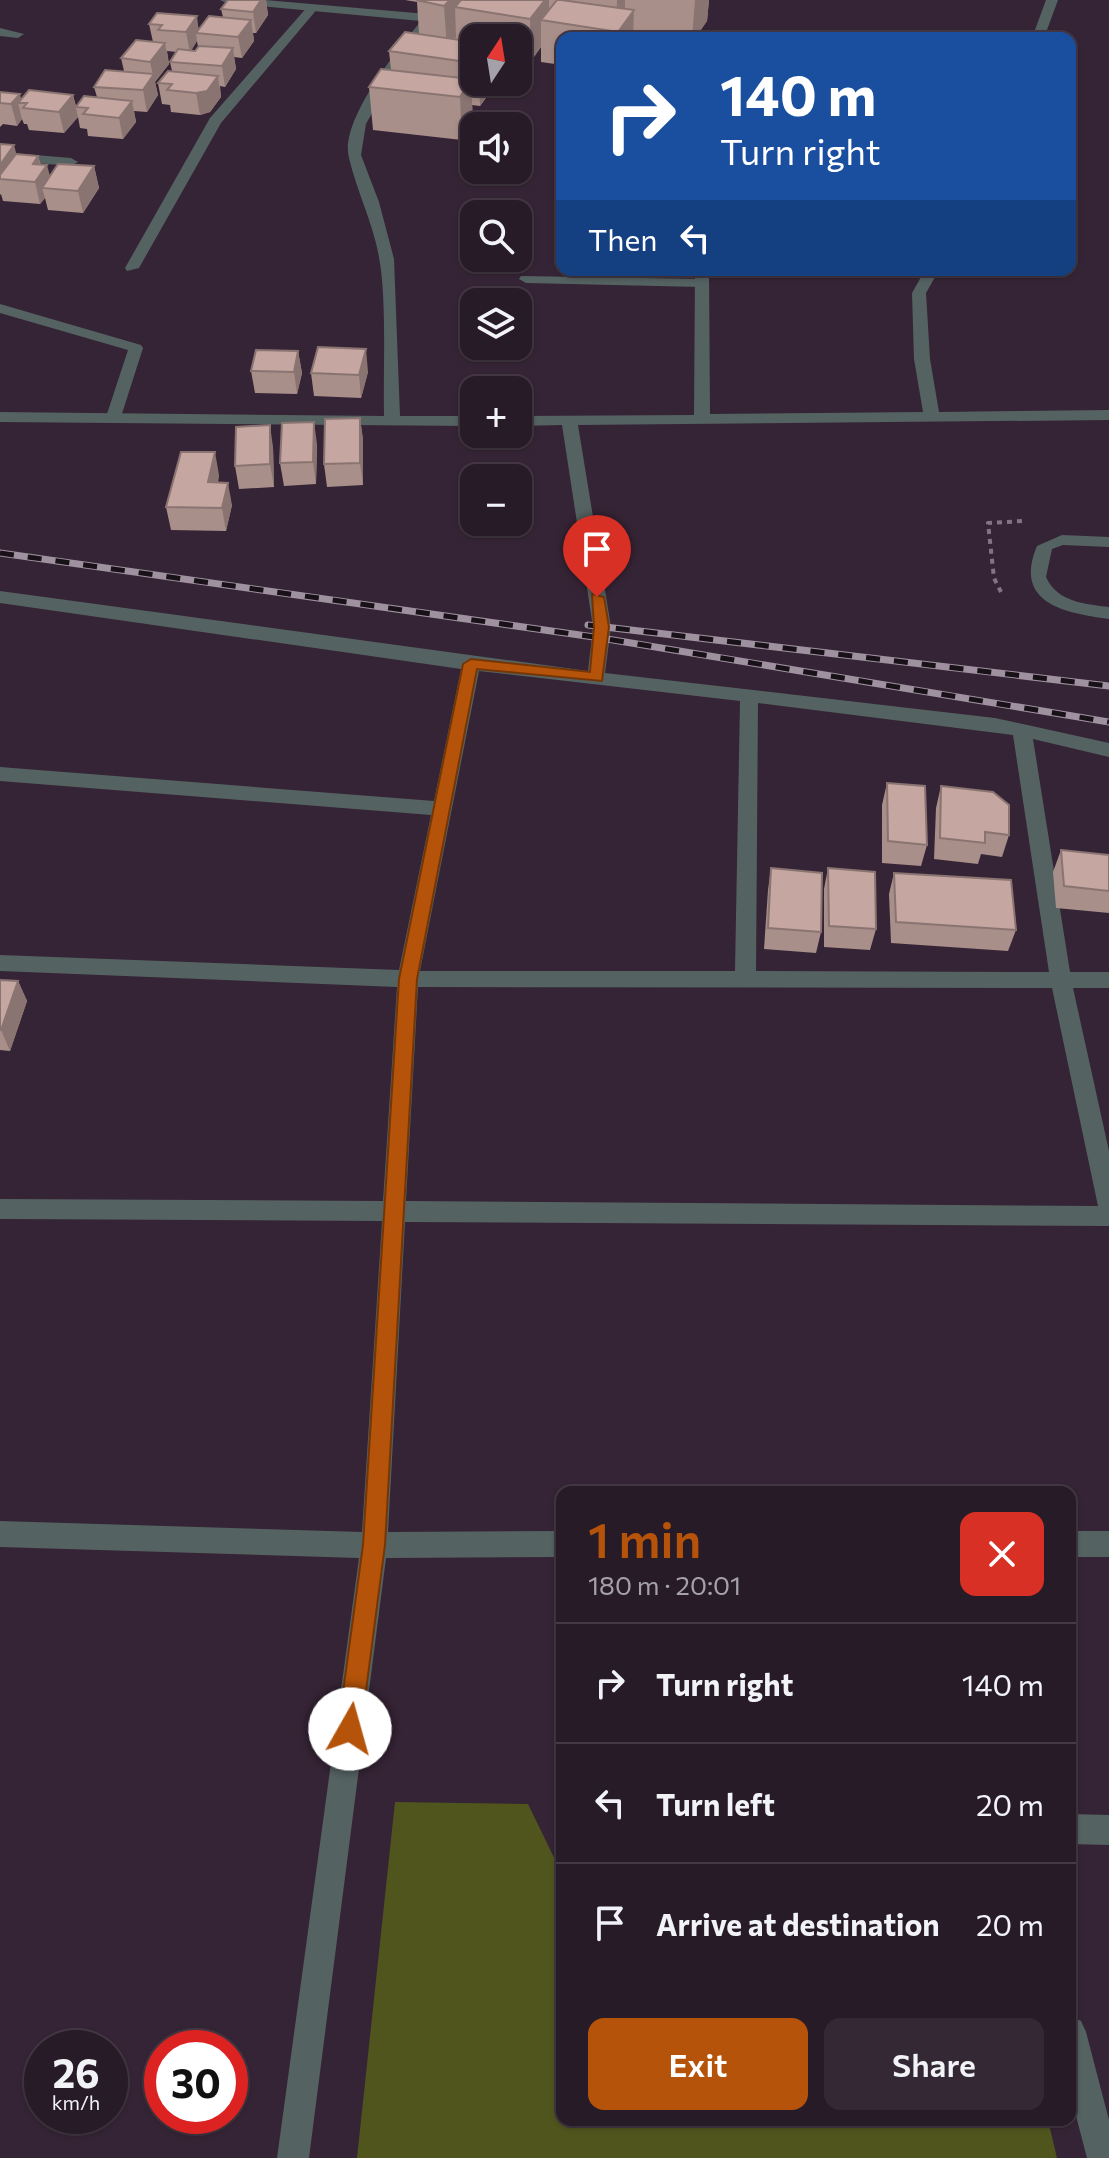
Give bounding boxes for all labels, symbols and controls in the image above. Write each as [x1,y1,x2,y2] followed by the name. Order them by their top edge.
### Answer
[460,24,532,96] north arrow
[460,24,532,536] map controls
[720,59,876,128] text: 140 m
[588,64,692,168] icon: right
[460,112,532,184] button: sound
[720,128,881,172] text: Turn right
[460,200,532,272] button: search
[673,216,717,260] icon: left
[588,220,657,257] text: Then
[460,288,532,360] button: layers
[460,376,532,448] button: +
[460,464,532,536] button: −
[563,515,631,597] pin
[575,527,619,571] icon: arrive
[588,1509,701,1568] text: 1 min
[960,1512,1044,1596] button: close
[588,1569,741,1600] text: 180 m · 20:01
[588,1661,632,1705] icon: right
[656,1665,793,1702] text: Turn right
[962,1665,1044,1702] text: 140 m
[308,1687,392,1771] position arrow
[588,1781,632,1825] icon: left
[656,1785,775,1822] text: Turn left
[976,1785,1044,1822] text: 20 m
[588,1901,632,1945] icon: arrive
[656,1905,940,1942] text: Arrive at destination
[976,1905,1044,1942] text: 20 m
[588,2018,808,2110] button: Exit
[824,2018,1044,2110] button: Share
[144,2030,248,2134] speed limit sign: 30
[52,2047,100,2096] text: 26
[52,2090,100,2114] text: km/h

